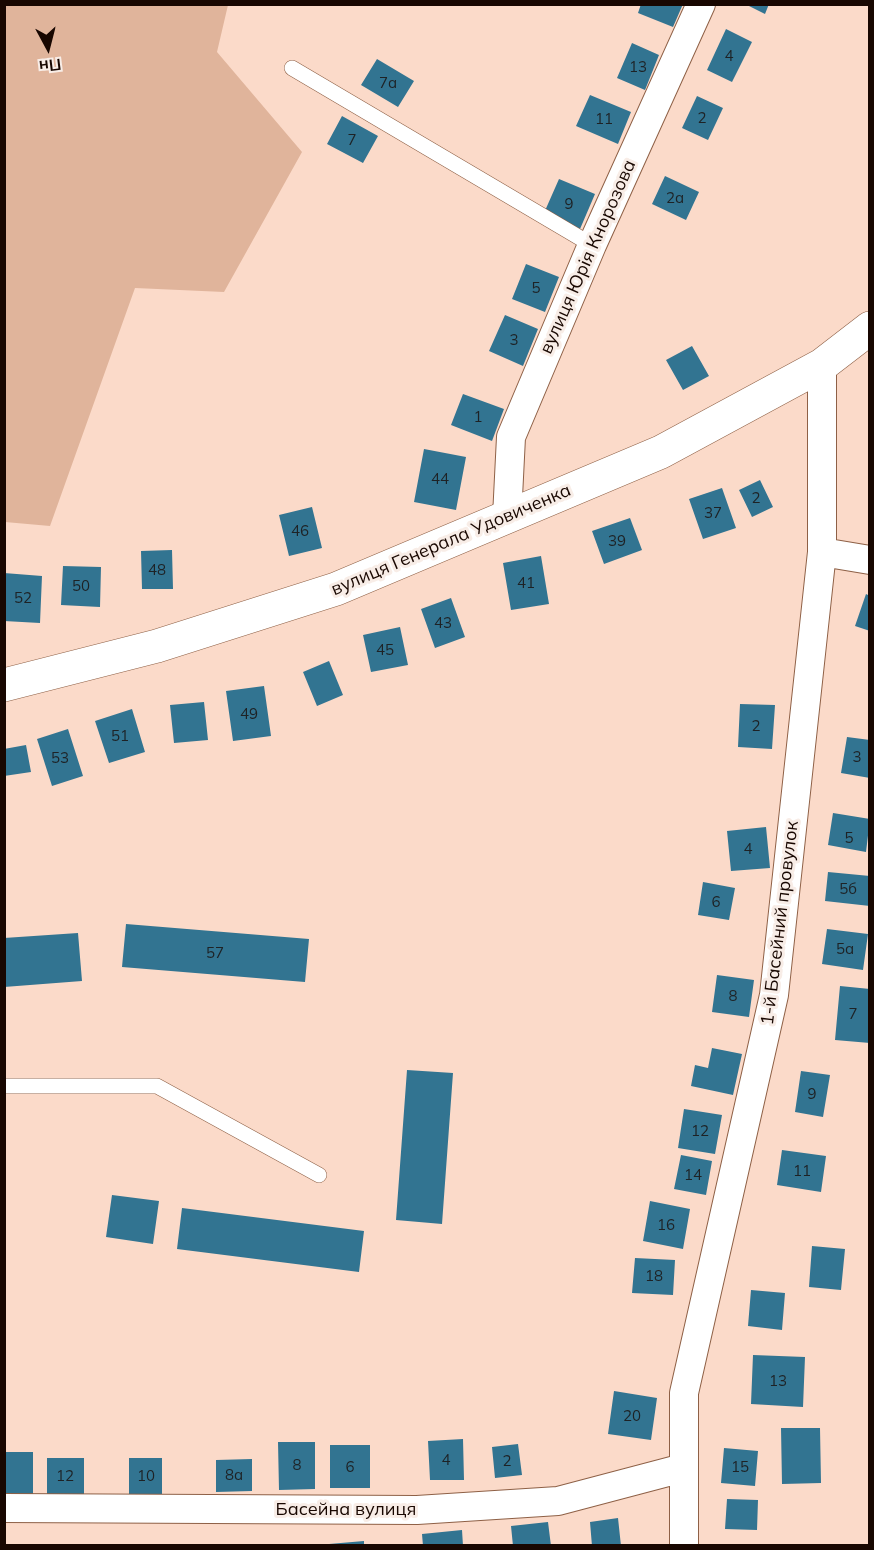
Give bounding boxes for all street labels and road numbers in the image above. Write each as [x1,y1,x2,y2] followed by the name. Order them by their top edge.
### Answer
[535,157,641,357] street label: вулиця Юрія Кнорозова
[328,480,574,600] street label: вулиця Генерала Удовиченка
[757,820,803,1026] street label: 1-й Басейний провулок
[276,1499,416,1521] street label: Басейна вулиця

